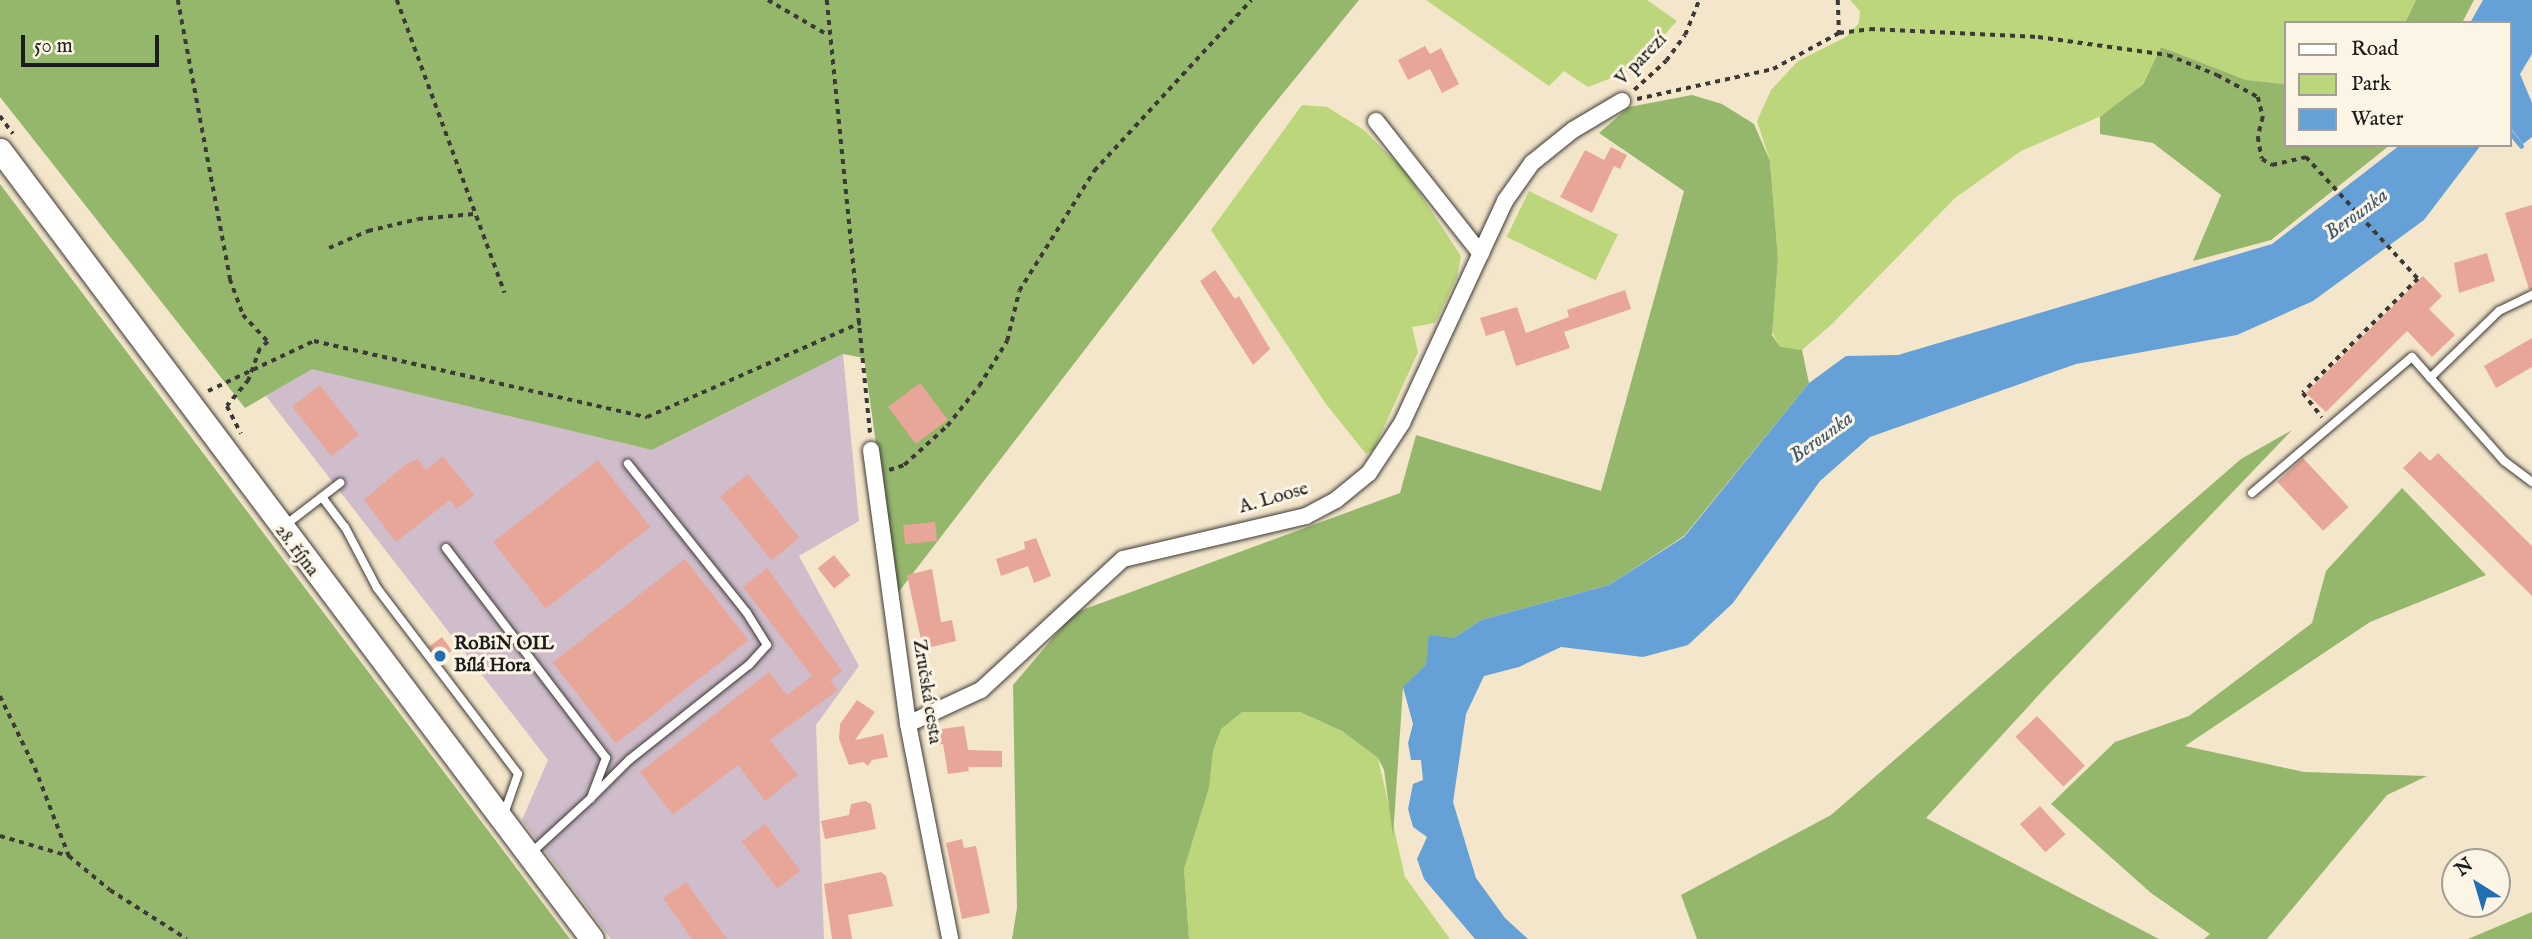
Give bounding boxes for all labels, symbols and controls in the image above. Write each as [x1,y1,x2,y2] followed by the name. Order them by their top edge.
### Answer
[24,21,163,65] scale bar
[2284,21,2511,147] legend
[1611,29,1673,91] street label: V parezí
[34,33,73,60] text: 50 m
[2351,36,2398,63] text: Road
[2351,71,2391,98] text: Park
[2351,106,2403,133] text: Water
[2320,184,2394,246] water label: Berounka
[1785,407,1859,469] water label: Berounka
[1237,478,1311,520] street label: A. Loose
[269,520,323,582] street label: 28. října
[454,634,554,678] place label: RoBiN OIL Bílá Hora
[906,638,946,746] street label: Zručská cesta
[432,648,448,664] marker: RoBiN OIL Bílá Hora
[2441,848,2511,918] north arrow
[2451,853,2478,882] text: N

